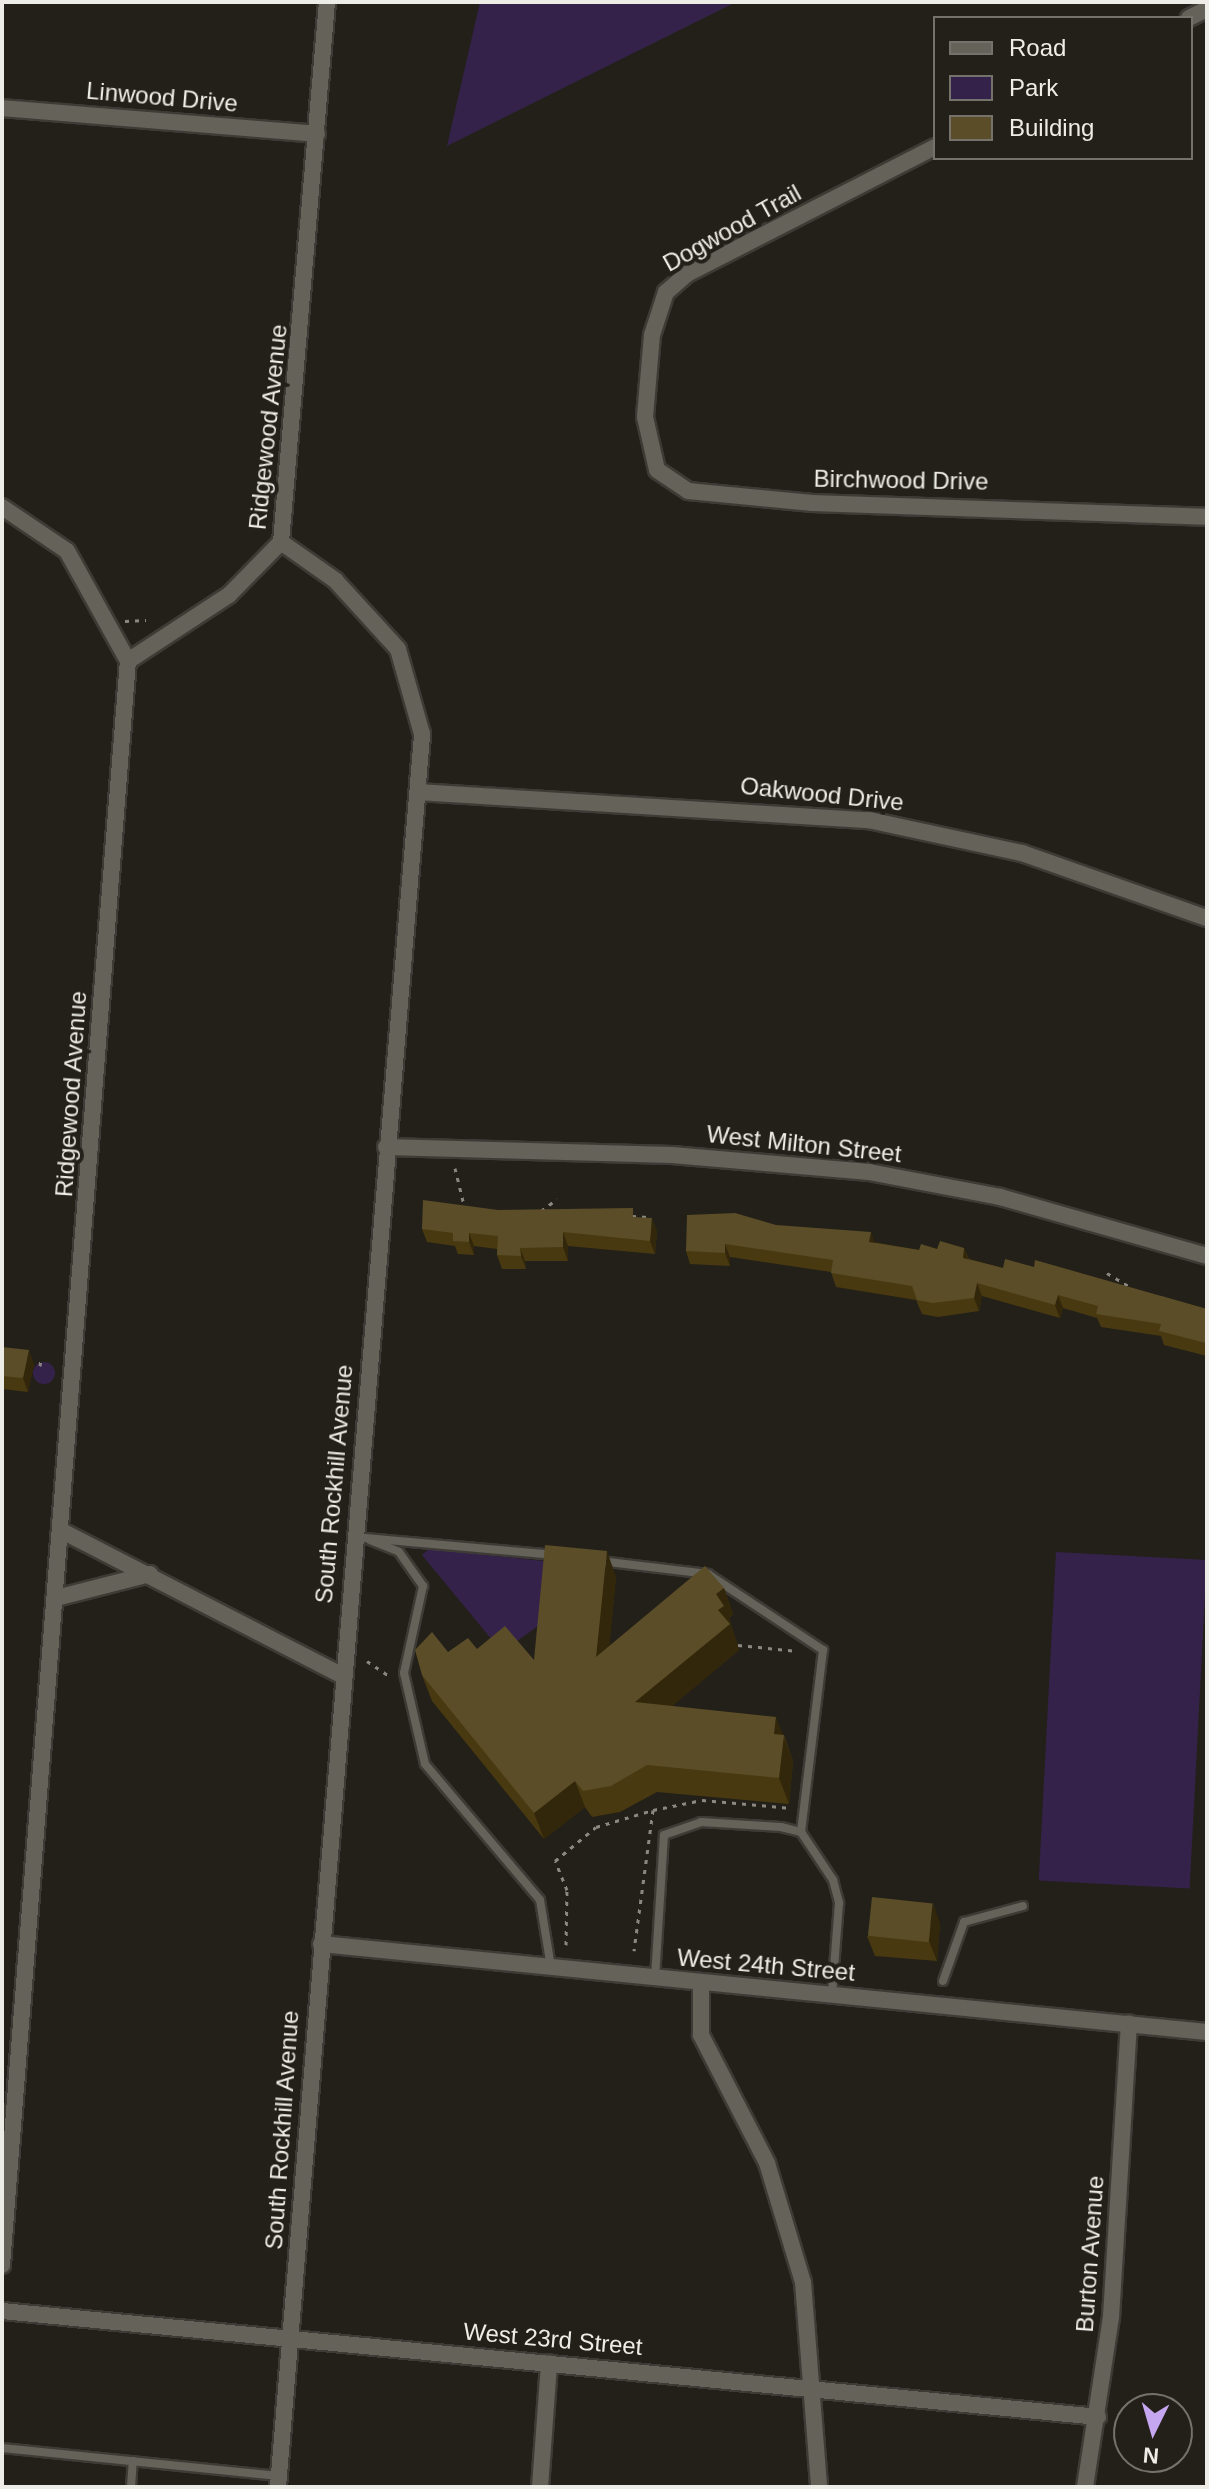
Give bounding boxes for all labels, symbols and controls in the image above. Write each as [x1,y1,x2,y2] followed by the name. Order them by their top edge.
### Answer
[933,16,1193,160] legend
[1009,34,1066,61] text: Road
[1009,74,1058,101] text: Park
[85,76,239,118] street label: Linwood Drive
[1009,114,1094,141] text: Building
[658,178,806,278] street label: Dogwood Trail
[243,322,293,532] street label: Ridgewood Avenue
[813,464,989,496] street label: Birchwood Drive
[739,771,905,817] street label: Oakwood Drive
[49,989,93,1199] street label: Ridgewood Avenue
[705,1119,903,1169] street label: West Milton Street
[309,1363,359,1605] street label: South Rockhill Avenue
[676,1943,856,1987] street label: West 24th Street
[259,2009,305,2251] street label: South Rockhill Avenue
[1070,2174,1110,2334] street label: Burton Avenue
[462,2317,644,2361] street label: West 23rd Street
[1113,2393,1193,2473] north arrow
[1142,2442,1160,2469] text: N

